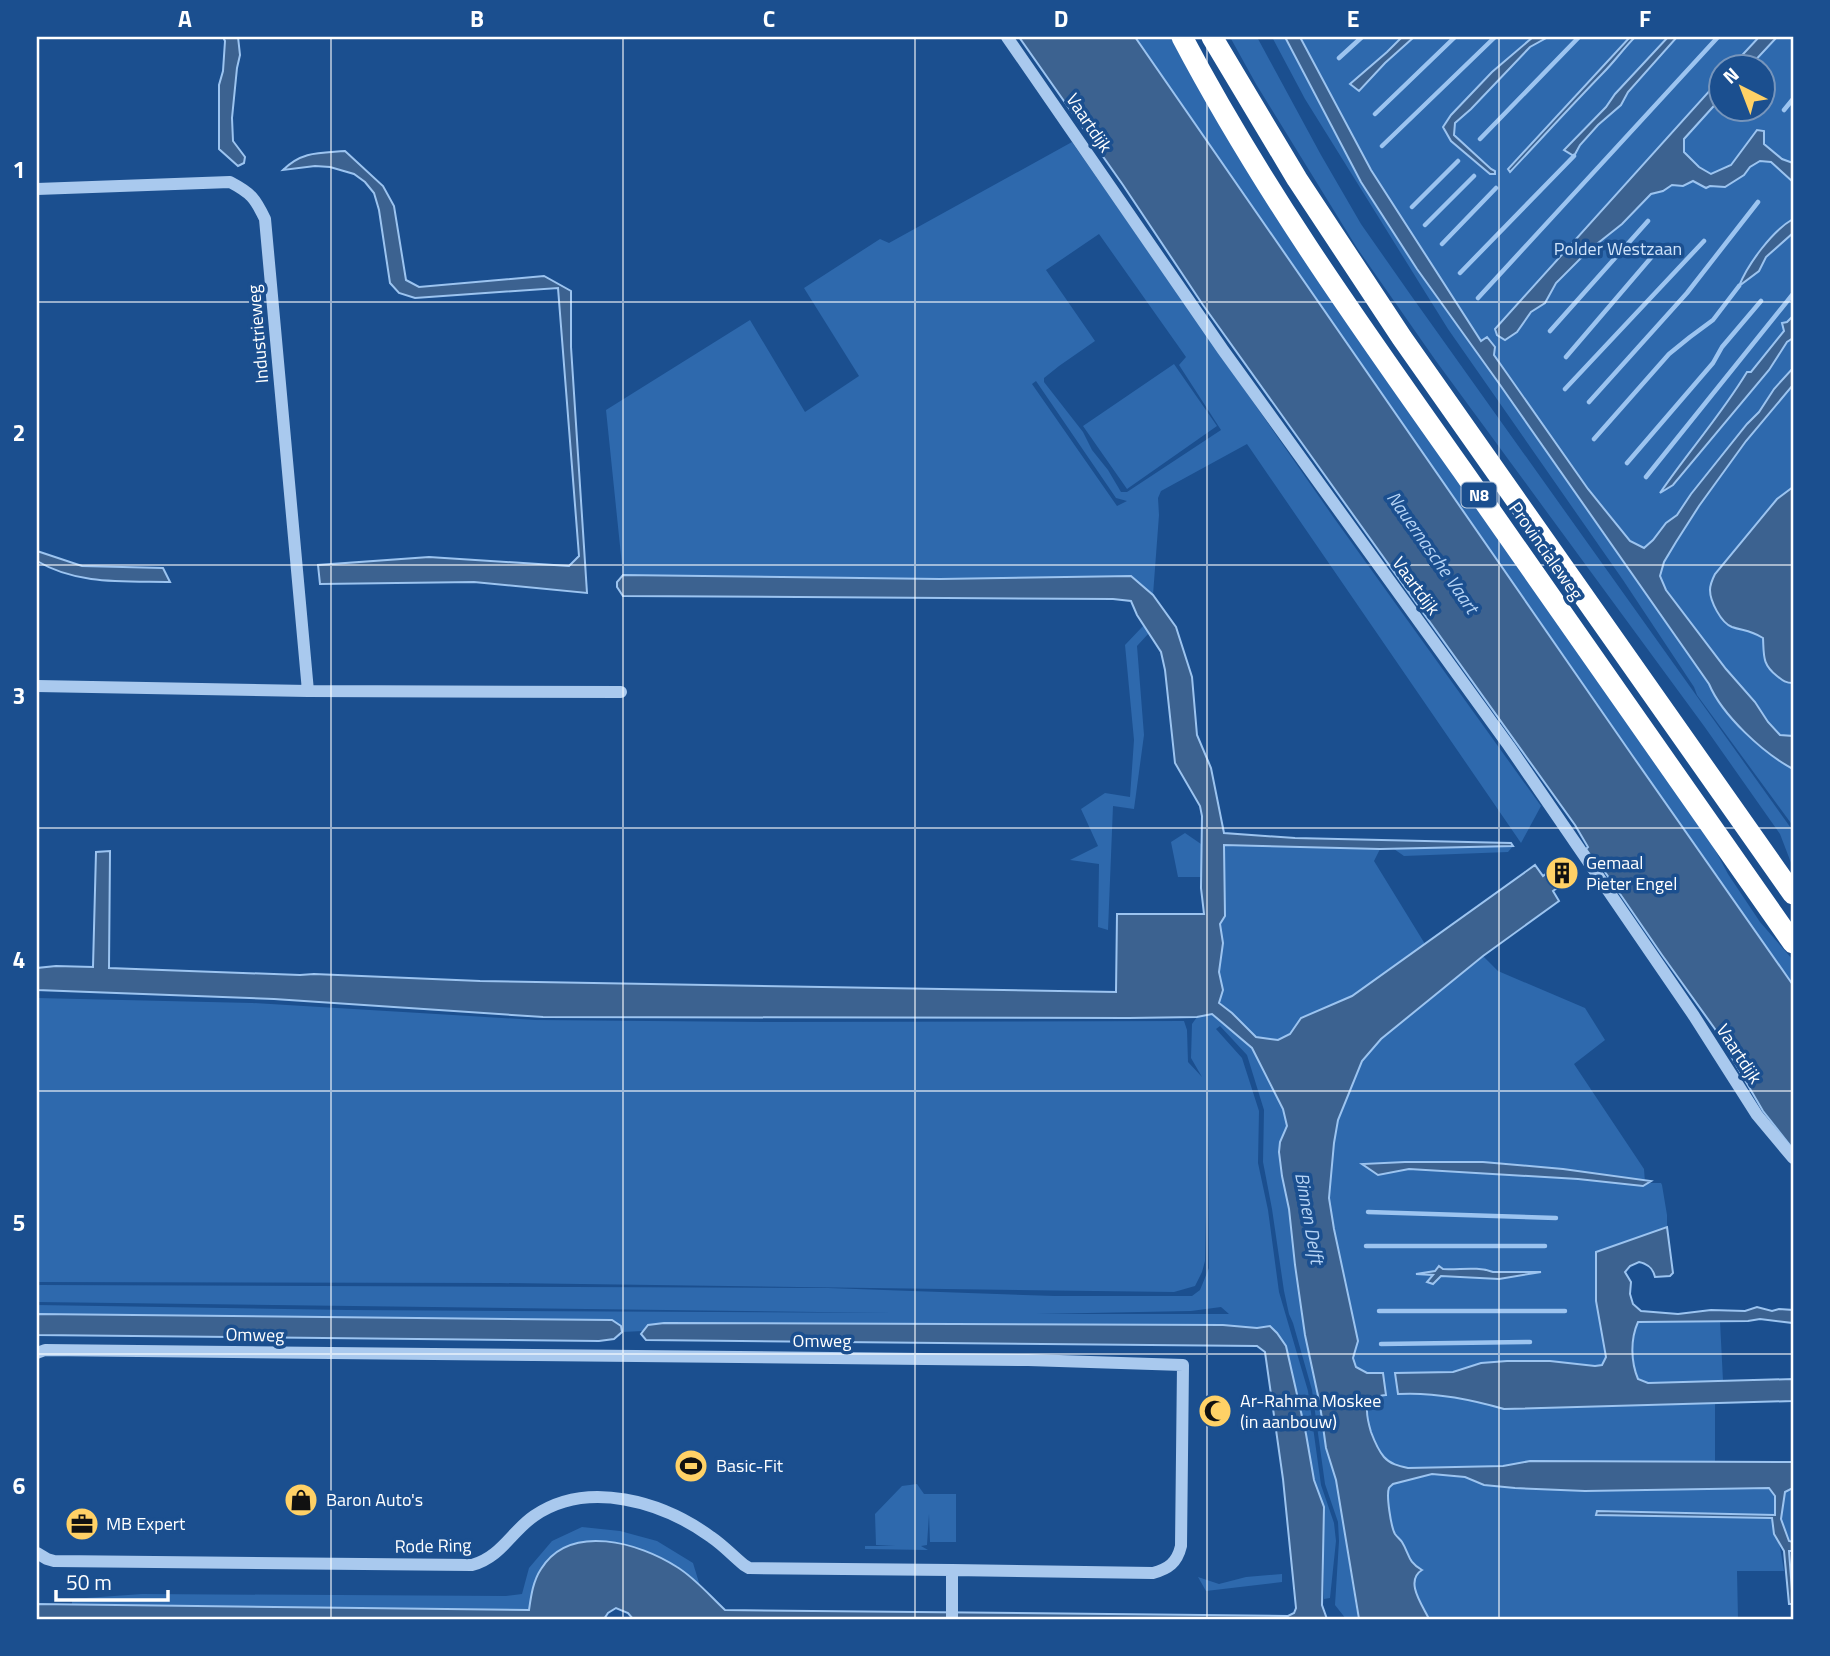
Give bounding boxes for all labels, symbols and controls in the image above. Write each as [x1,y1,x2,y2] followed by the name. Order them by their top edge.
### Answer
[178,1,192,36] text: A
[470,1,484,36] text: B
[763,1,775,36] text: C
[1054,1,1068,36] text: D
[1347,1,1359,36] text: E
[1639,1,1651,36] text: F
[1708,52,1778,122] north arrow
[1716,60,1745,90] text: N
[1060,88,1119,158] street label: Vaartdijk
[13,152,25,187] text: 1
[1554,235,1682,262] park label: Polder Westzaan
[240,284,275,385] street label: Industrieweg
[13,415,25,450] text: 2
[1462,482,1496,508] road number: N8
[1380,485,1488,620] water label: Nauernasche Vaart
[1503,496,1590,605] street label: Provincialeweg
[1386,551,1447,621] street label: Vaartdijk
[13,678,25,713] text: 3
[1586,849,1677,897] place label: Gemaal Pieter Engel
[1543,854,1581,892] building icon: Gemaal Pieter Engel
[13,942,25,977] text: 4
[1710,1018,1769,1089] street label: Vaartdijk
[1288,1170,1333,1268] water label: Binnen Delft
[13,1205,25,1240] text: 5
[225,1320,285,1349] street label: Omweg
[793,1327,851,1354] street label: Omweg
[1240,1387,1381,1435] place label: Ar-Rahma Moskee (in aanbouw)
[1196,1392,1234,1430] mosque icon: Ar-Rahma Moskee (in aanbouw)
[672,1447,710,1485] sports icon: Basic-Fit
[716,1452,784,1479] place label: Basic-Fit
[13,1468,26,1503] text: 6
[282,1481,320,1519] shop icon: Baron Auto's
[326,1486,423,1513] place label: Baron Auto's
[63,1505,101,1543] office icon: MB Expert
[106,1510,186,1537] place label: MB Expert
[394,1531,472,1560] street label: Rode Ring
[56,1558,168,1602] scale bar
[66,1566,112,1598] text: 50 m

